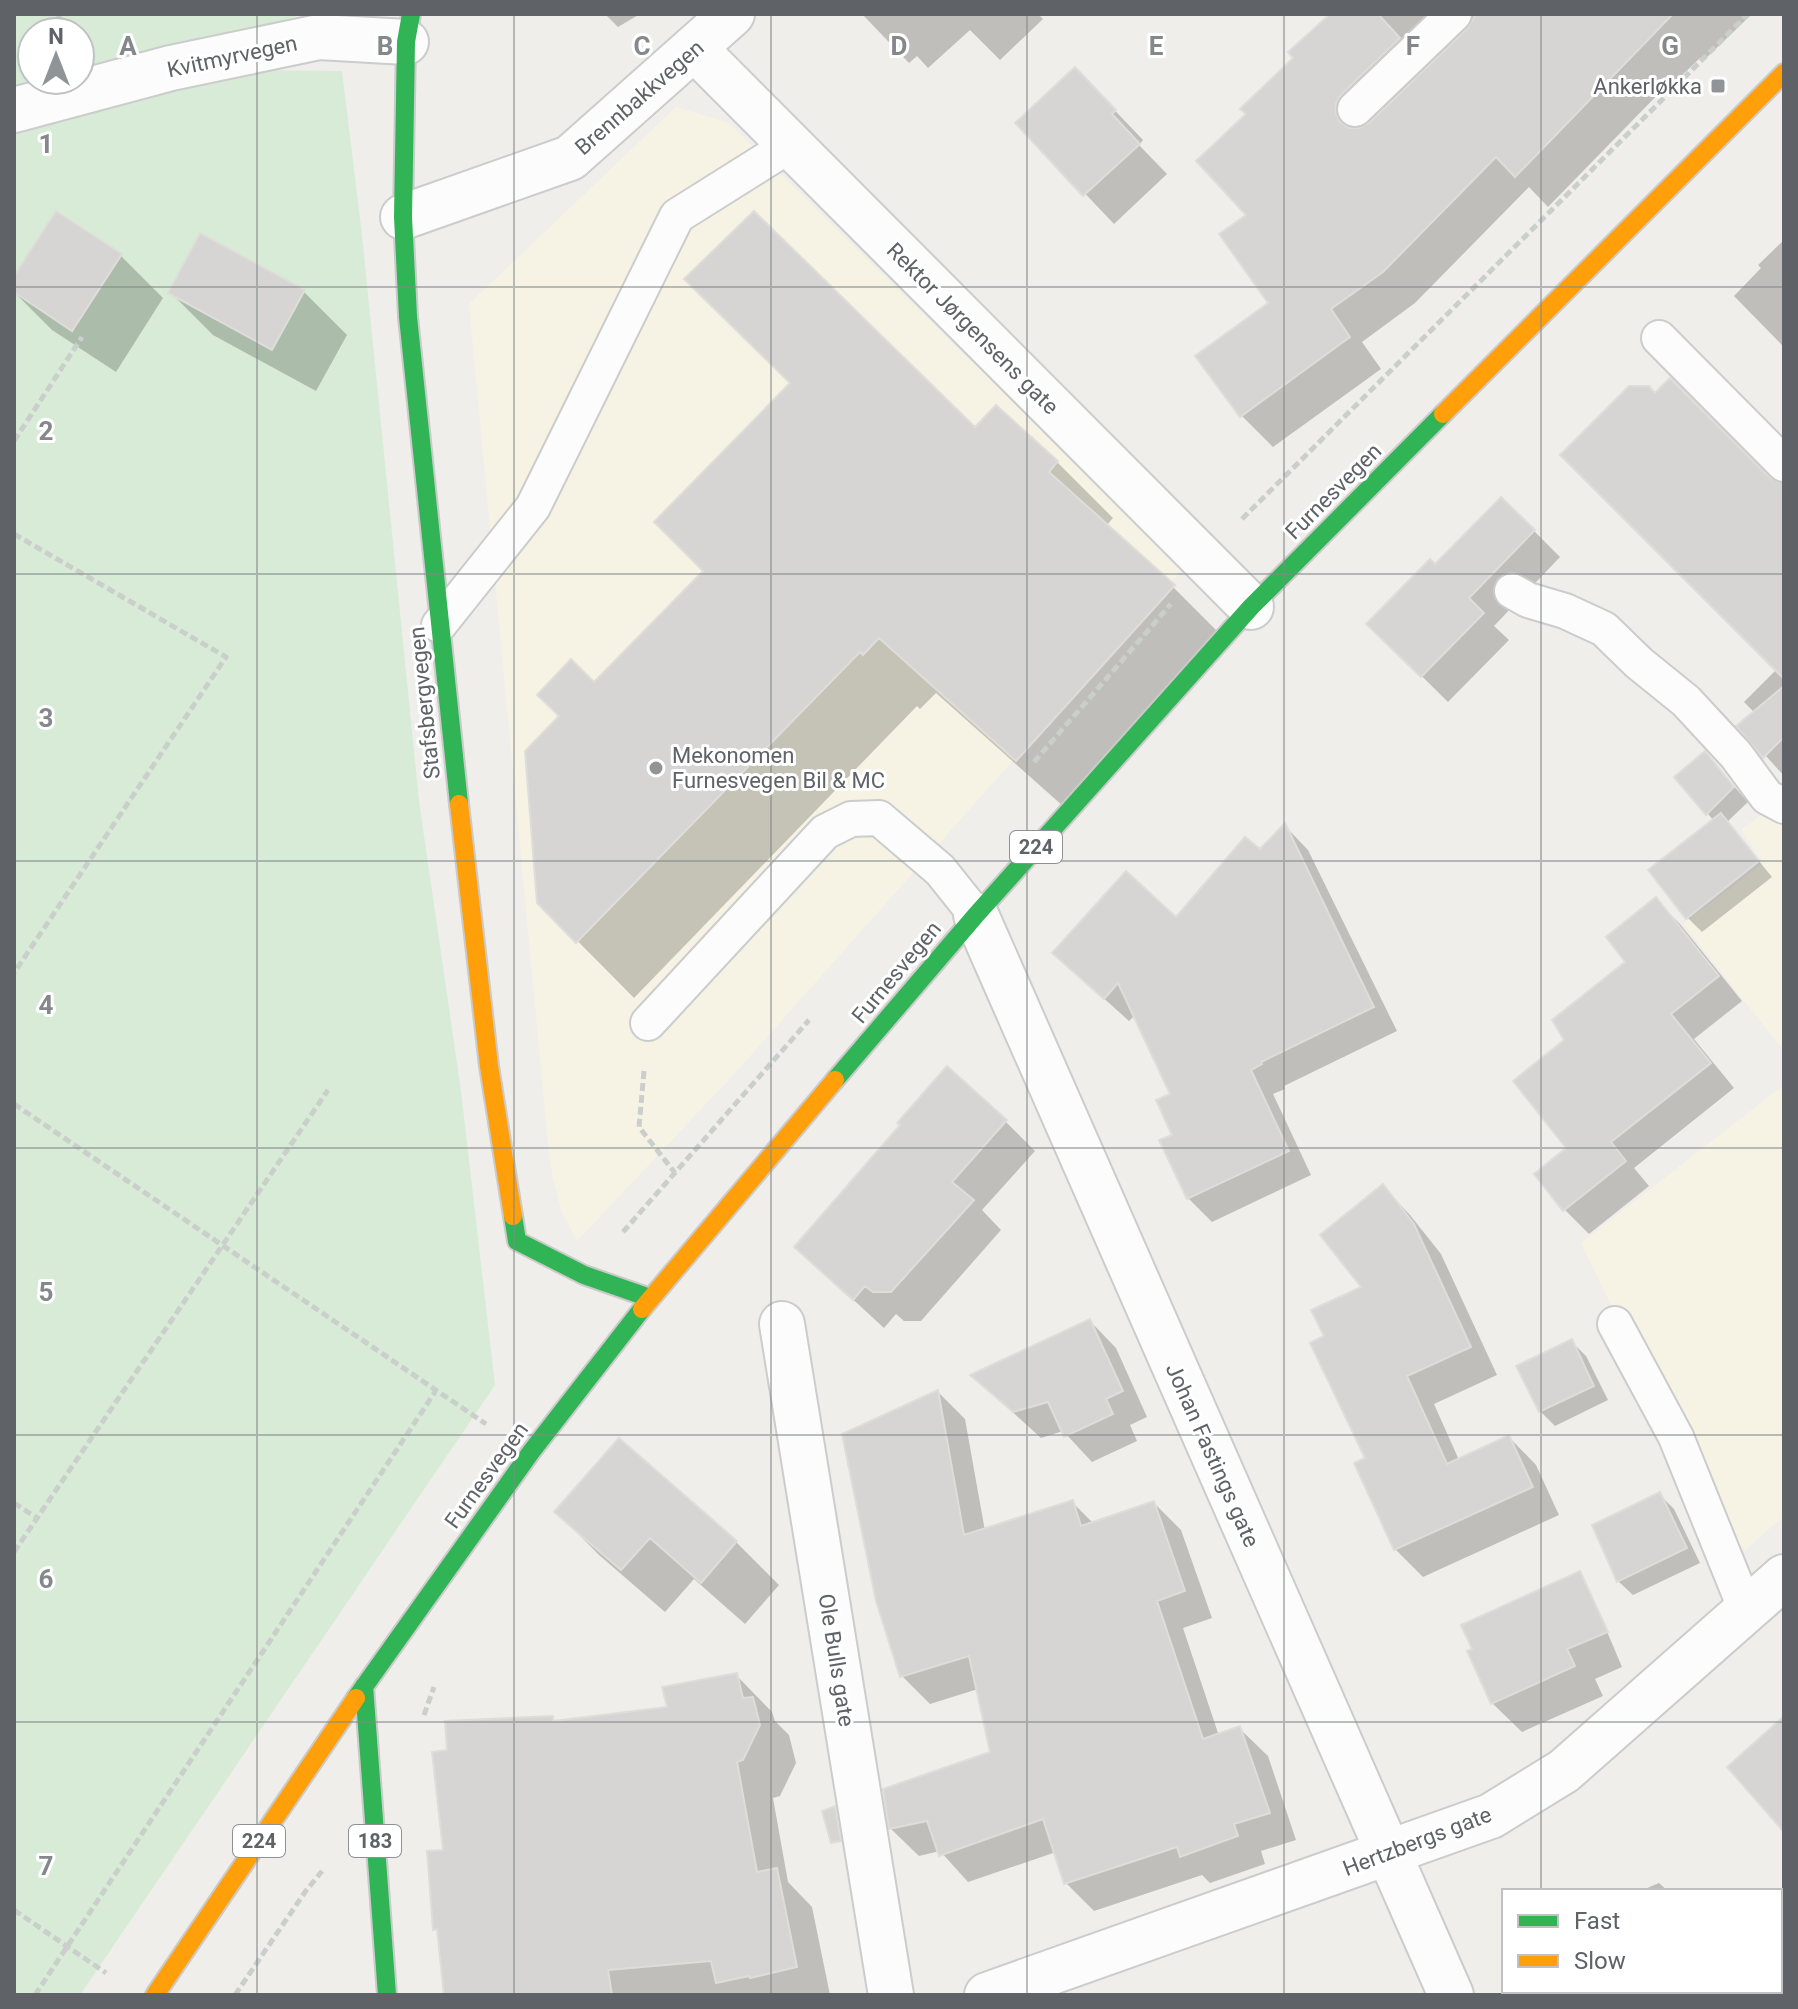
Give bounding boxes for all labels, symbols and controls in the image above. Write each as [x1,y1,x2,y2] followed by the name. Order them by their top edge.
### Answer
[16,16,96,96] north arrow
[48,24,64,49] text: N
[119,31,137,61] text: A
[165,31,299,82] street label: Kvitmyrvegen
[377,31,393,61] text: B
[633,31,651,61] text: C
[891,31,907,61] text: D
[1149,31,1164,61] text: E
[1406,31,1420,61] text: F
[1661,31,1679,61] text: G
[570,35,709,160] street label: Brennbakkvegen
[1593,74,1702,99] place label: Ankerløkka
[1709,77,1727,95] marker: Ankerløkka
[39,129,53,159] text: 1
[882,237,1064,419] street label: Rektor Jørgensens gate
[39,416,53,446] text: 2
[1280,438,1386,544] street label: Furnesvegen
[404,625,445,780] street label: Stafsbergvegen
[39,703,53,733] text: 3
[672,743,885,793] place label: Mekonomen Furnesvegen Bil & MC
[647,759,665,777] marker: Mekonomen Furnesvegen Bil & MC
[1010,831,1062,863] road number: 224
[847,916,946,1028] street label: Furnesvegen
[39,990,54,1020] text: 4
[39,1277,53,1307] text: 5
[1161,1359,1264,1551] street label: Johan Fastings gate
[440,1417,533,1533] street label: Furnesvegen
[39,1564,54,1594] text: 6
[814,1592,859,1728] street label: Ole Bulls gate
[1339,1802,1495,1881] street label: Hertzbergs gate
[233,1825,285,1857] road number: 224
[349,1825,401,1857] road number: 183
[39,1851,53,1881] text: 7
[1502,1889,1782,1993] legend
[1574,1907,1620,1935] text: Fast
[1574,1947,1626,1975] text: Slow

